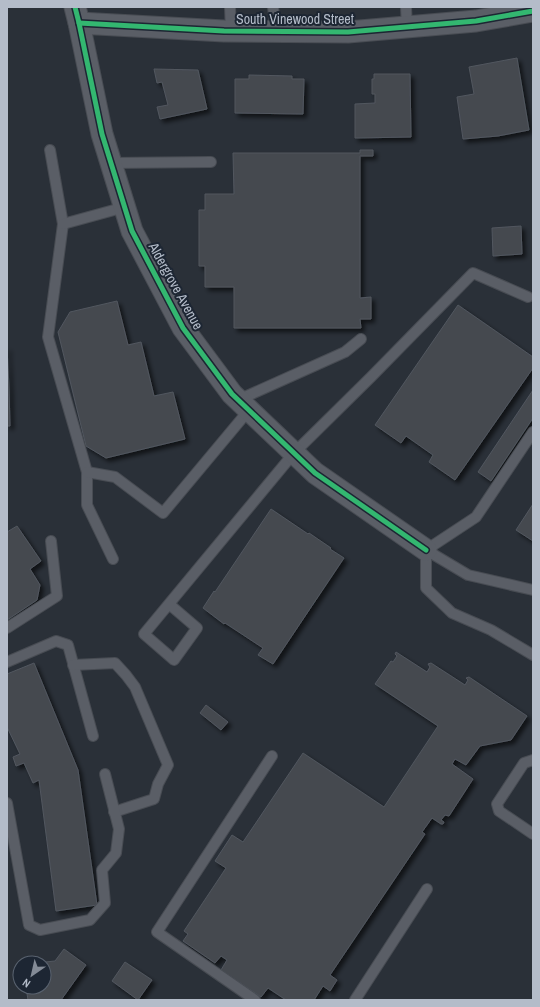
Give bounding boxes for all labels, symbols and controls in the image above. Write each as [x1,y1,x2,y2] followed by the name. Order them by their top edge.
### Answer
[236,10,354,28] street label: South Vinewood Street
[144,238,207,333] street label: Aldergrove Avenue
[12,955,52,995] north arrow
[20,976,33,991] text: N

